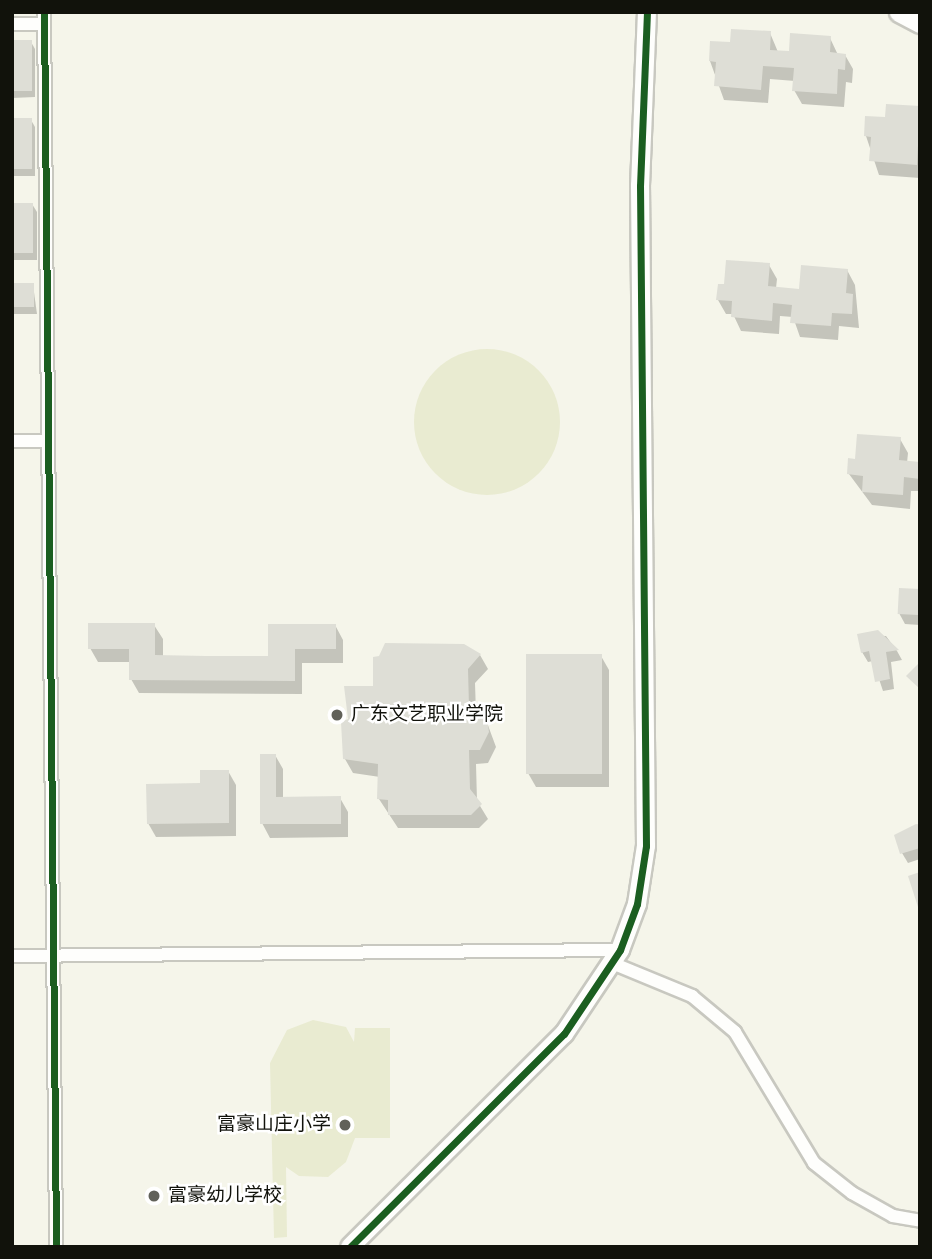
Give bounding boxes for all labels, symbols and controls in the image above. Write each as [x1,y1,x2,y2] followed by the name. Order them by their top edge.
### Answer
[351,704,503,726] place label: 广东文艺职业学院
[329,707,345,723] marker: 广东文艺职业学院
[217,1114,331,1136] place label: 富豪山庄小学
[337,1117,353,1133] marker: 富豪山庄小学
[168,1185,282,1207] place label: 富豪幼儿学校
[146,1188,162,1204] marker: 富豪幼儿学校

